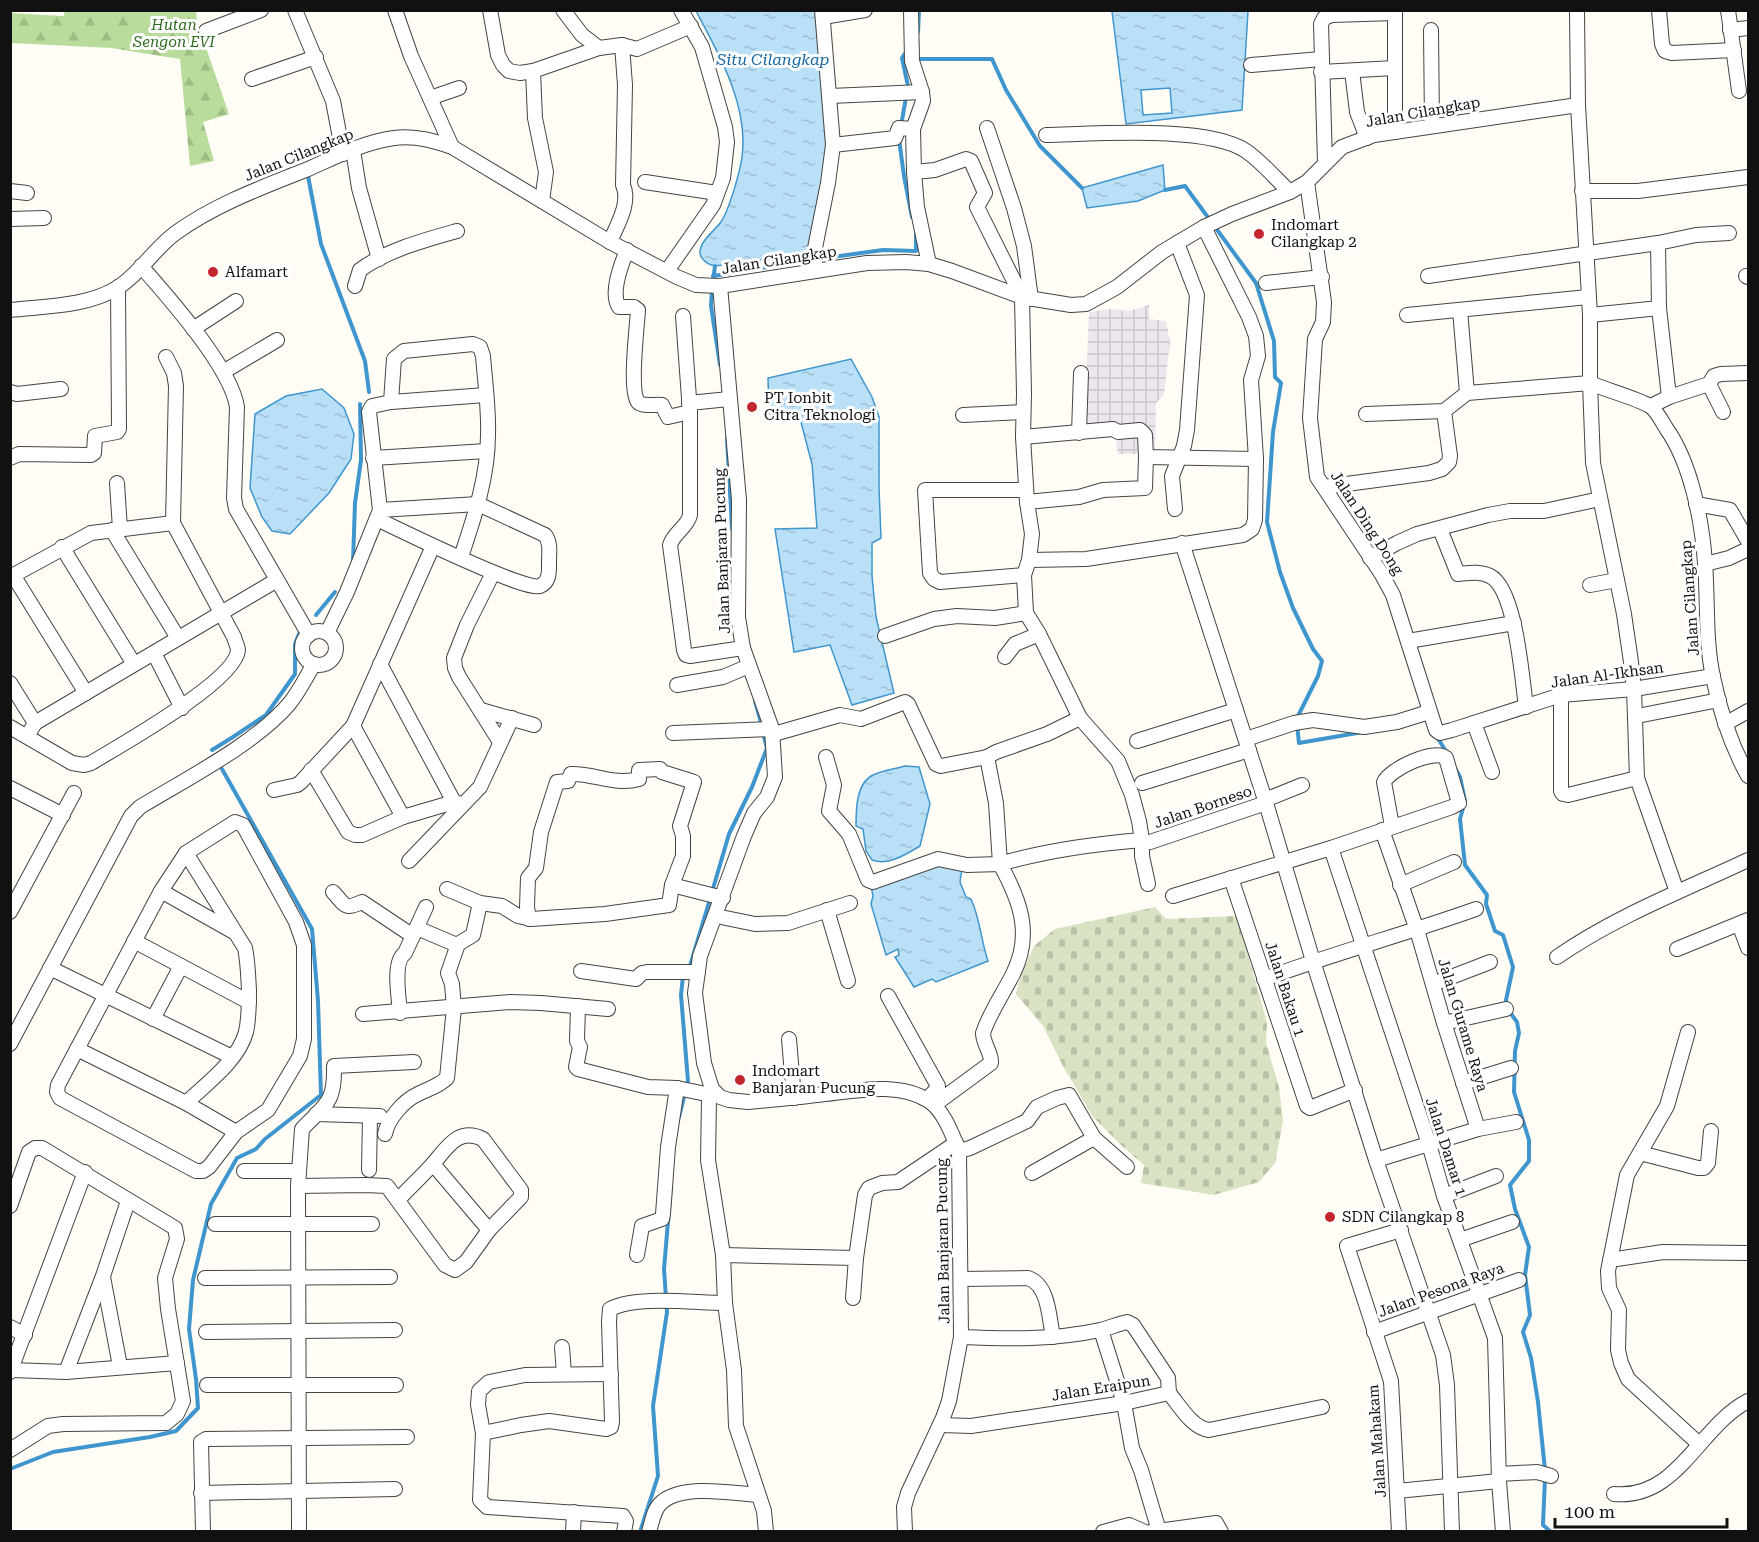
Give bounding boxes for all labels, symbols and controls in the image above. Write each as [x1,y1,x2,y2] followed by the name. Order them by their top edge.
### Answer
[132,16,215,51] park label: Hutan Sengon EVI
[716,50,830,69] water label: Situ Cilangkap
[1364,93,1482,131] street label: Jalan Cilangkap
[242,125,356,185] street label: Jalan Cilangkap
[1271,216,1357,251] place label: Indomart Cilangkap 2
[1252,227,1266,241] marker: Indomart Cilangkap 2
[720,242,838,278] street label: Jalan Cilangkap
[225,263,288,281] place label: Alfamart
[206,265,220,279] marker: Alfamart
[764,389,876,424] place label: PT Ionbit Citra Teknologi
[745,400,759,414] marker: PT Ionbit Citra Teknologi
[710,468,734,634] street label: Jalan Banjaran Pucung
[1327,468,1407,579] street label: Jalan Ding Dong
[1677,539,1703,657] street label: Jalan Cilangkap
[1549,658,1665,692] street label: Jalan Al-Ikhsan
[1152,782,1254,832] street label: Jalan Borneso
[1261,939,1309,1039] street label: Jalan Bakau 1
[1434,956,1492,1094] street label: Jalan Gurame Raya
[752,1062,876,1097] place label: Indomart Banjaran Pucung
[733,1073,747,1087] marker: Indomart Banjaran Pucung
[1422,1096,1470,1198] street label: Jalan Damar 1
[933,1158,953,1324] street label: Jalan Banjaran Pucung
[1342,1208,1465,1226] place label: SDN Cilangkap 8
[1323,1210,1337,1224] marker: SDN Cilangkap 8
[1376,1259,1506,1321] street label: Jalan Pesona Raya
[1050,1371,1152,1405] street label: Jalan Eraipun
[1364,1384,1390,1498] street label: Jalan Mahakam
[1555,1491,1728,1529] scale bar
[1564,1501,1615,1522] text: 100 m

